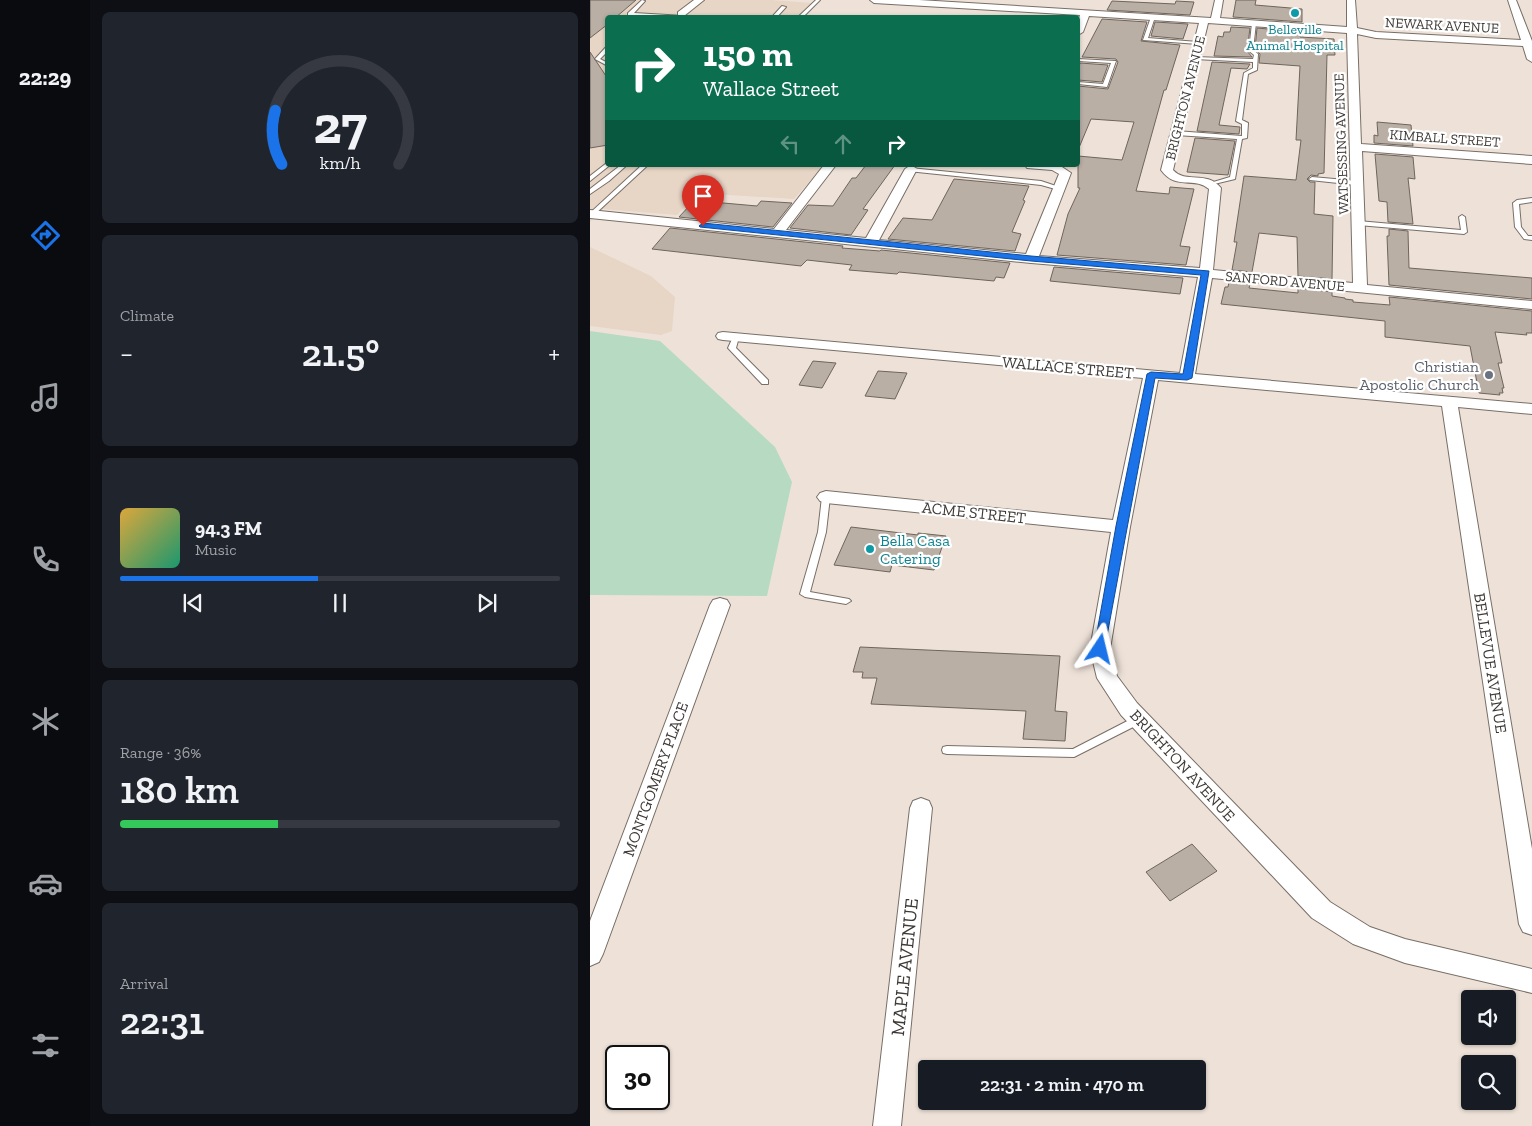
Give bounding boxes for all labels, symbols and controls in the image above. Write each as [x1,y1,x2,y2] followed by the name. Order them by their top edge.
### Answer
[1289,7,1301,19] marker: Belleville Animal Hospital
[1385,14,1499,37] street label: NEWARK AVENUE
[1246,21,1344,54] place label: Belleville Animal Hospital
[703,33,793,75] text: 150 m
[1162,34,1209,162] street label: BRIGHTON AVENUE
[620,35,685,100] icon: right
[19,64,71,91] text: 22:29
[1331,73,1352,215] street label: WATSESSING AVENUE
[703,75,839,102] text: Wallace Street
[313,94,367,156] text: 27
[1389,126,1501,151] street label: KIMBALL STREET
[776,130,804,158] icon: left
[829,130,857,158] icon: ahead
[882,130,910,158] icon: right
[320,152,360,174] text: km/h
[682,175,724,226] pin
[689,182,717,210] icon: arrive
[28,218,63,253] icon: directions
[1225,268,1345,295] street label: SANFORD AVENUE
[120,306,174,325] text: Climate
[302,330,379,376] text: 21.5°
[120,337,133,370] text: −
[548,337,560,370] text: +
[1001,352,1135,383] street label: WALLACE STREET
[1359,357,1480,394] place label: Christian Apostolic Church
[1483,369,1495,381] marker: Christian Apostolic Church
[28,380,63,415] icon: music
[921,498,1027,527] street label: ACME STREET
[195,517,262,540] text: 94.3 FM
[880,531,950,568] place label: Bella Casa Catering
[195,540,237,559] text: Music
[28,542,63,577] icon: phone
[864,543,876,555] marker: Bella Casa Catering
[179,589,207,617] icon: previous
[326,589,354,617] icon: pause
[473,589,501,617] icon: next
[1470,591,1511,735] street label: BELLEVUE AVENUE
[1073,622,1125,674] position arrow
[619,699,692,859] street label: MONTGOMERY PLACE
[28,704,63,739] icon: climate
[1126,706,1239,825] street label: BRIGHTON AVENUE
[120,743,201,762] text: Range · 36%
[120,767,239,813] text: 180 km
[28,866,63,901] icon: car
[886,897,923,1037] street label: MAPLE AVENUE
[120,974,168,993] text: Arrival
[1461,990,1516,1110] map controls
[1461,990,1516,1045] button: sound
[120,998,204,1044] text: 22:31
[28,1028,63,1063] icon: filters
[605,1045,670,1110] speed limit sign: 30
[1461,1055,1516,1110] button: search
[980,1073,1144,1096] text: 22:31 · 2 min · 470 m

